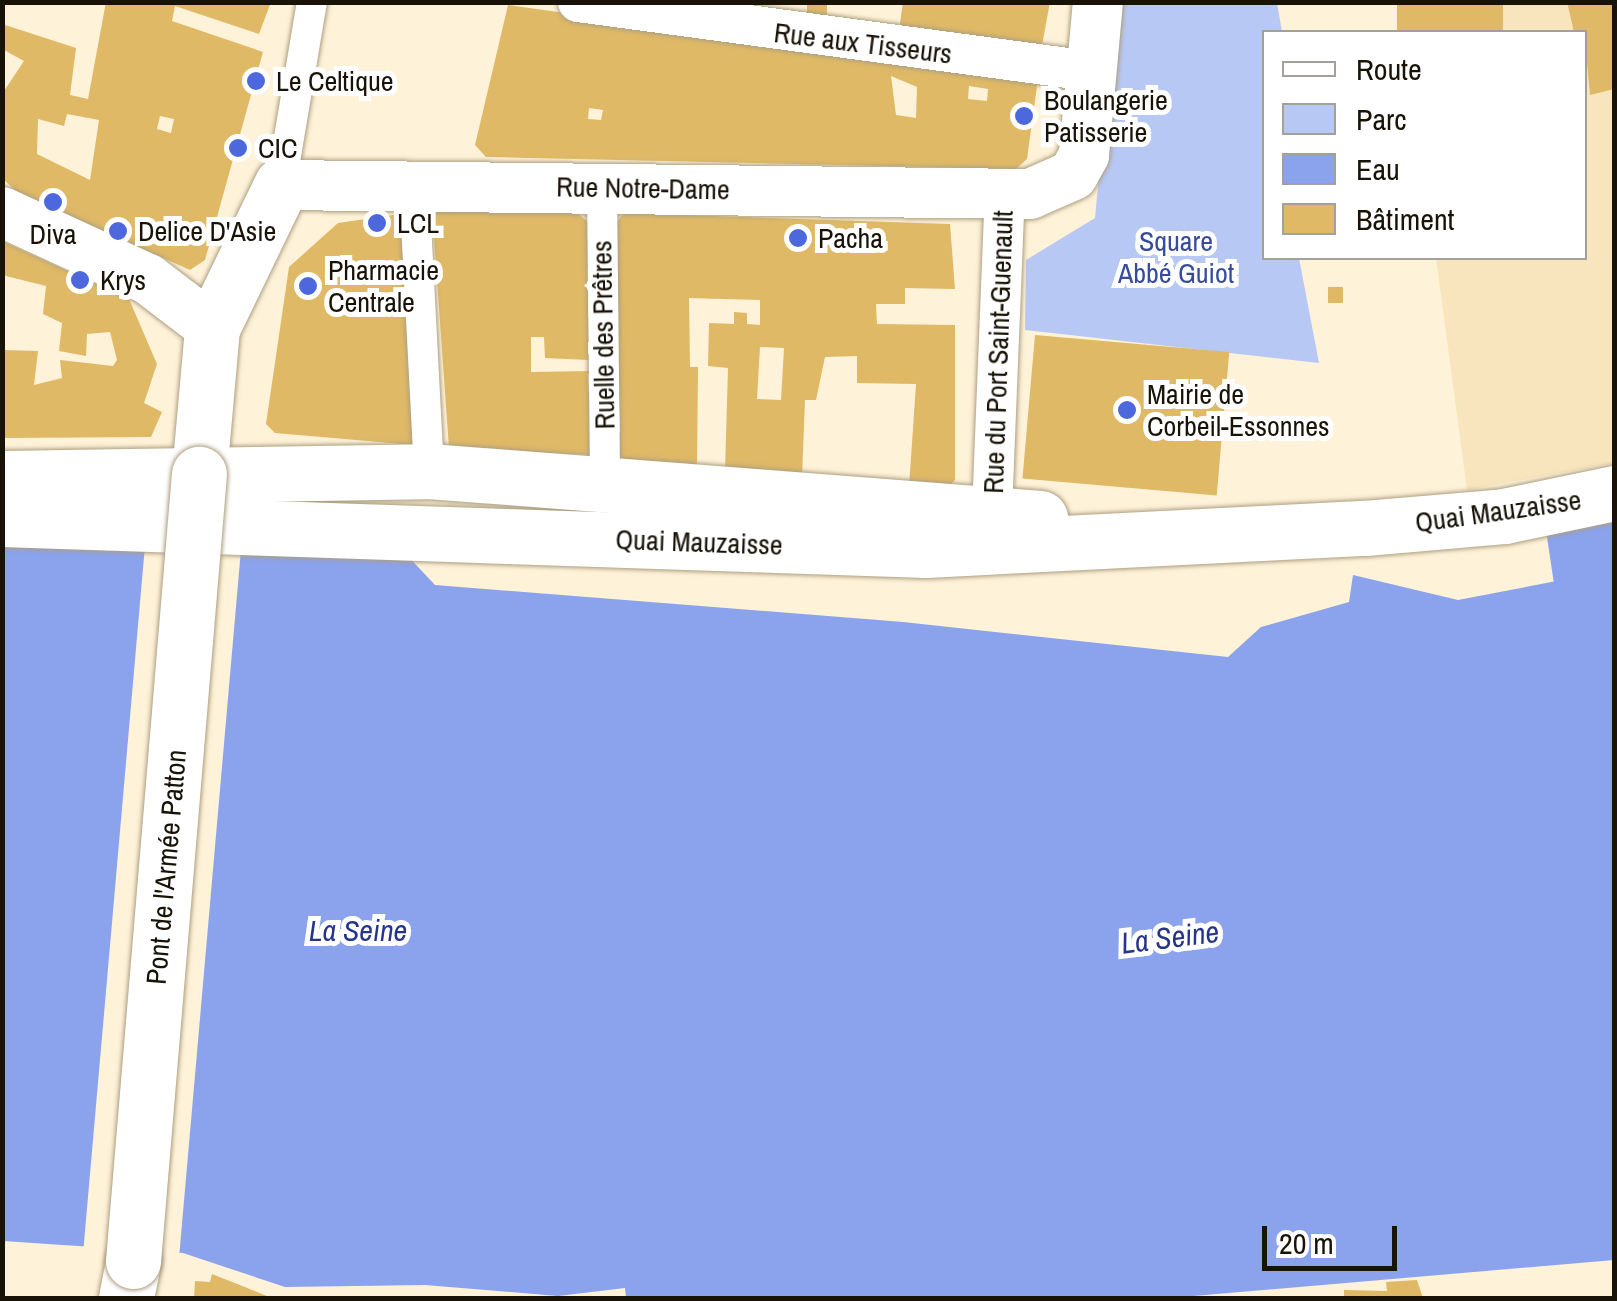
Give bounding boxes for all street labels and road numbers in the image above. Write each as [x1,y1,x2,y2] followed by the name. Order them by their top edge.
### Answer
[772,15,954,71] street label: Rue aux Tisseurs
[556,170,730,206] street label: Rue Notre-Dame
[976,210,1020,494] street label: Rue du Port Saint-Guenault
[585,240,621,430] street label: Ruelle des Prêtres
[1413,483,1583,539] street label: Quai Mauzaisse
[615,522,783,562] street label: Quai Mauzaisse
[139,748,193,986] street label: Pont de l'Armée Patton

